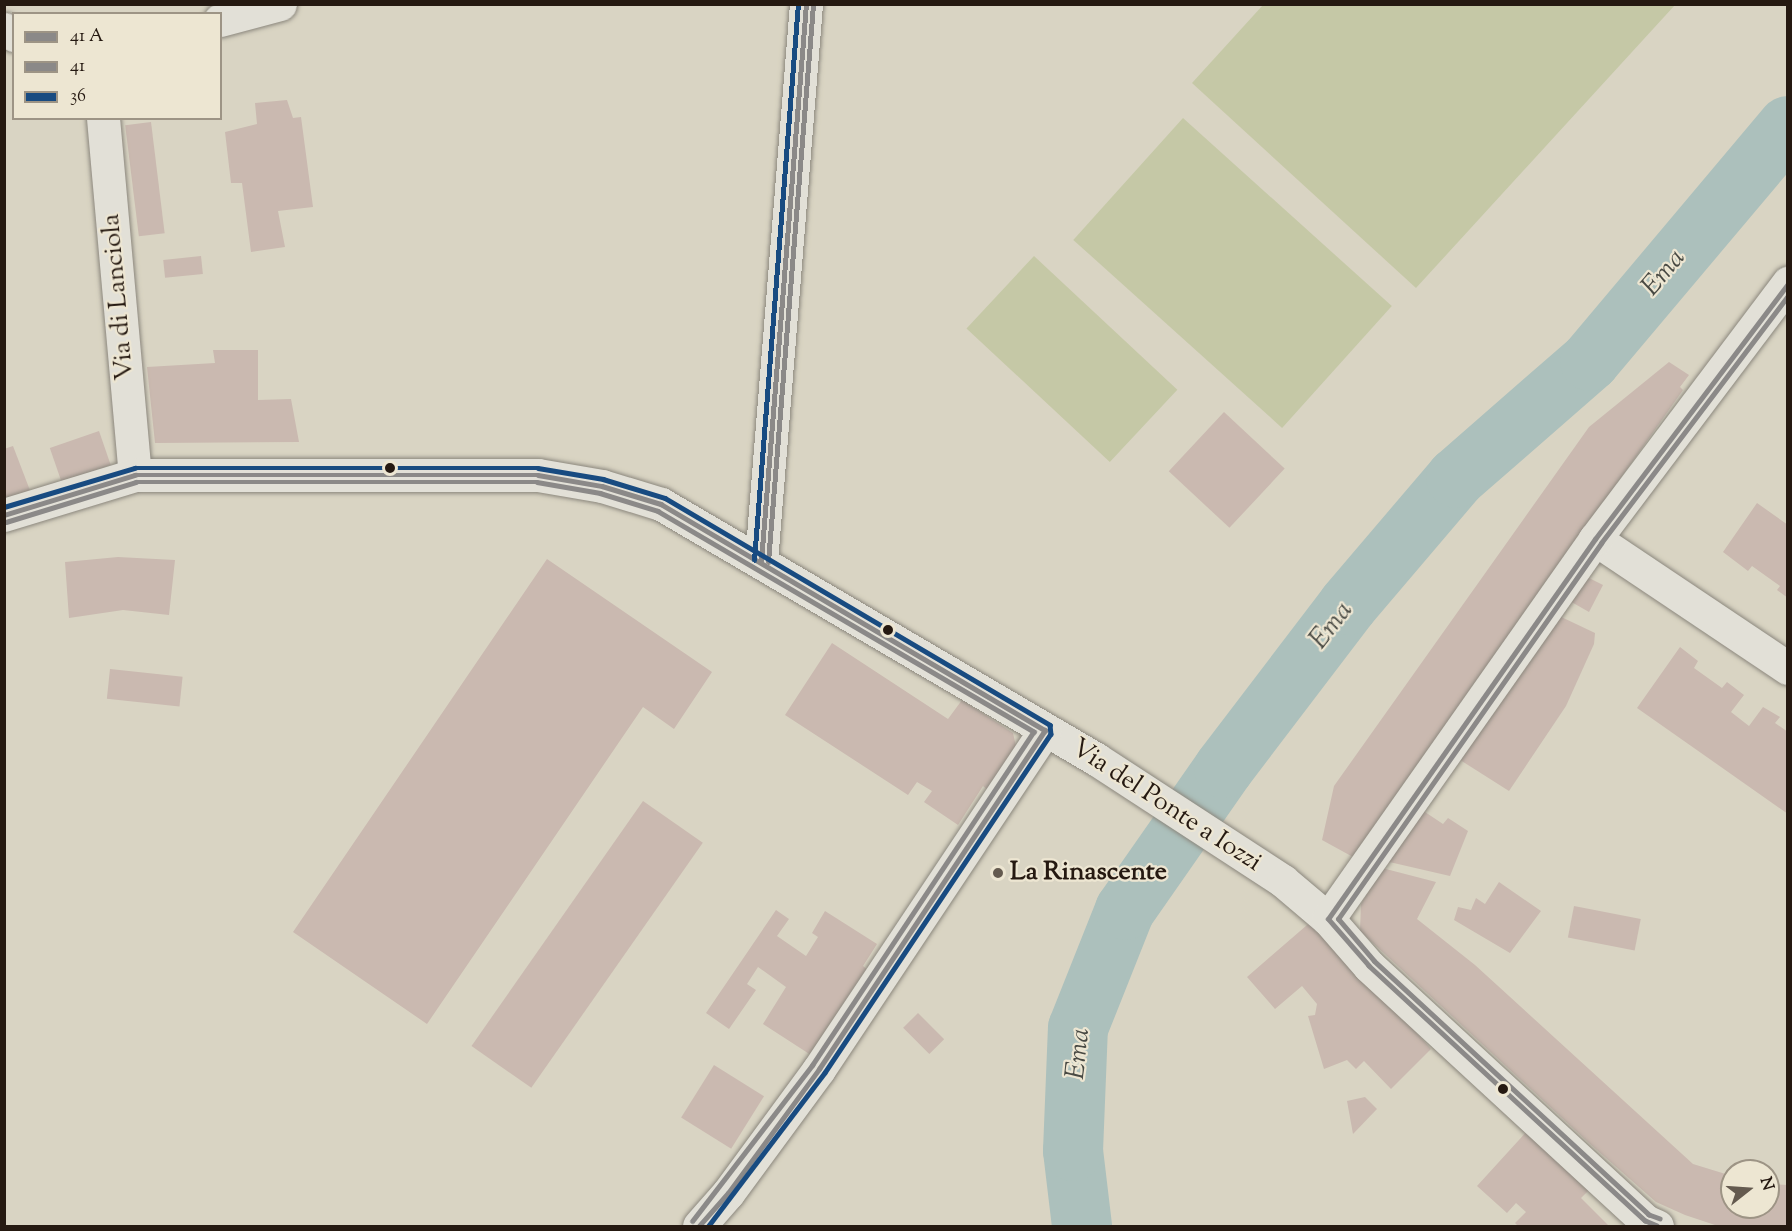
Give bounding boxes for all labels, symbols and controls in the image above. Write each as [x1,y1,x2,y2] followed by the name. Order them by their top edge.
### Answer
[12,12,222,120] legend
[70,24,104,50] text: 41 A
[70,54,85,80] text: 41
[70,84,86,110] text: 36
[96,212,142,382] street label: Via di Lanciola
[1635,243,1693,303] water label: Ema
[384,462,396,474] unlabelled marker
[1303,596,1361,656] water label: Ema
[882,624,894,636] unlabelled marker
[1065,733,1267,879] street label: Via del Ponte a Iozzi
[1010,857,1167,889] place label: La Rinascente
[991,866,1005,880] marker: La Rinascente
[1060,1027,1098,1081] water label: Ema
[1497,1083,1509,1095] unlabelled marker
[1720,1159,1780,1219] north arrow
[1753,1175,1779,1194] text: N

